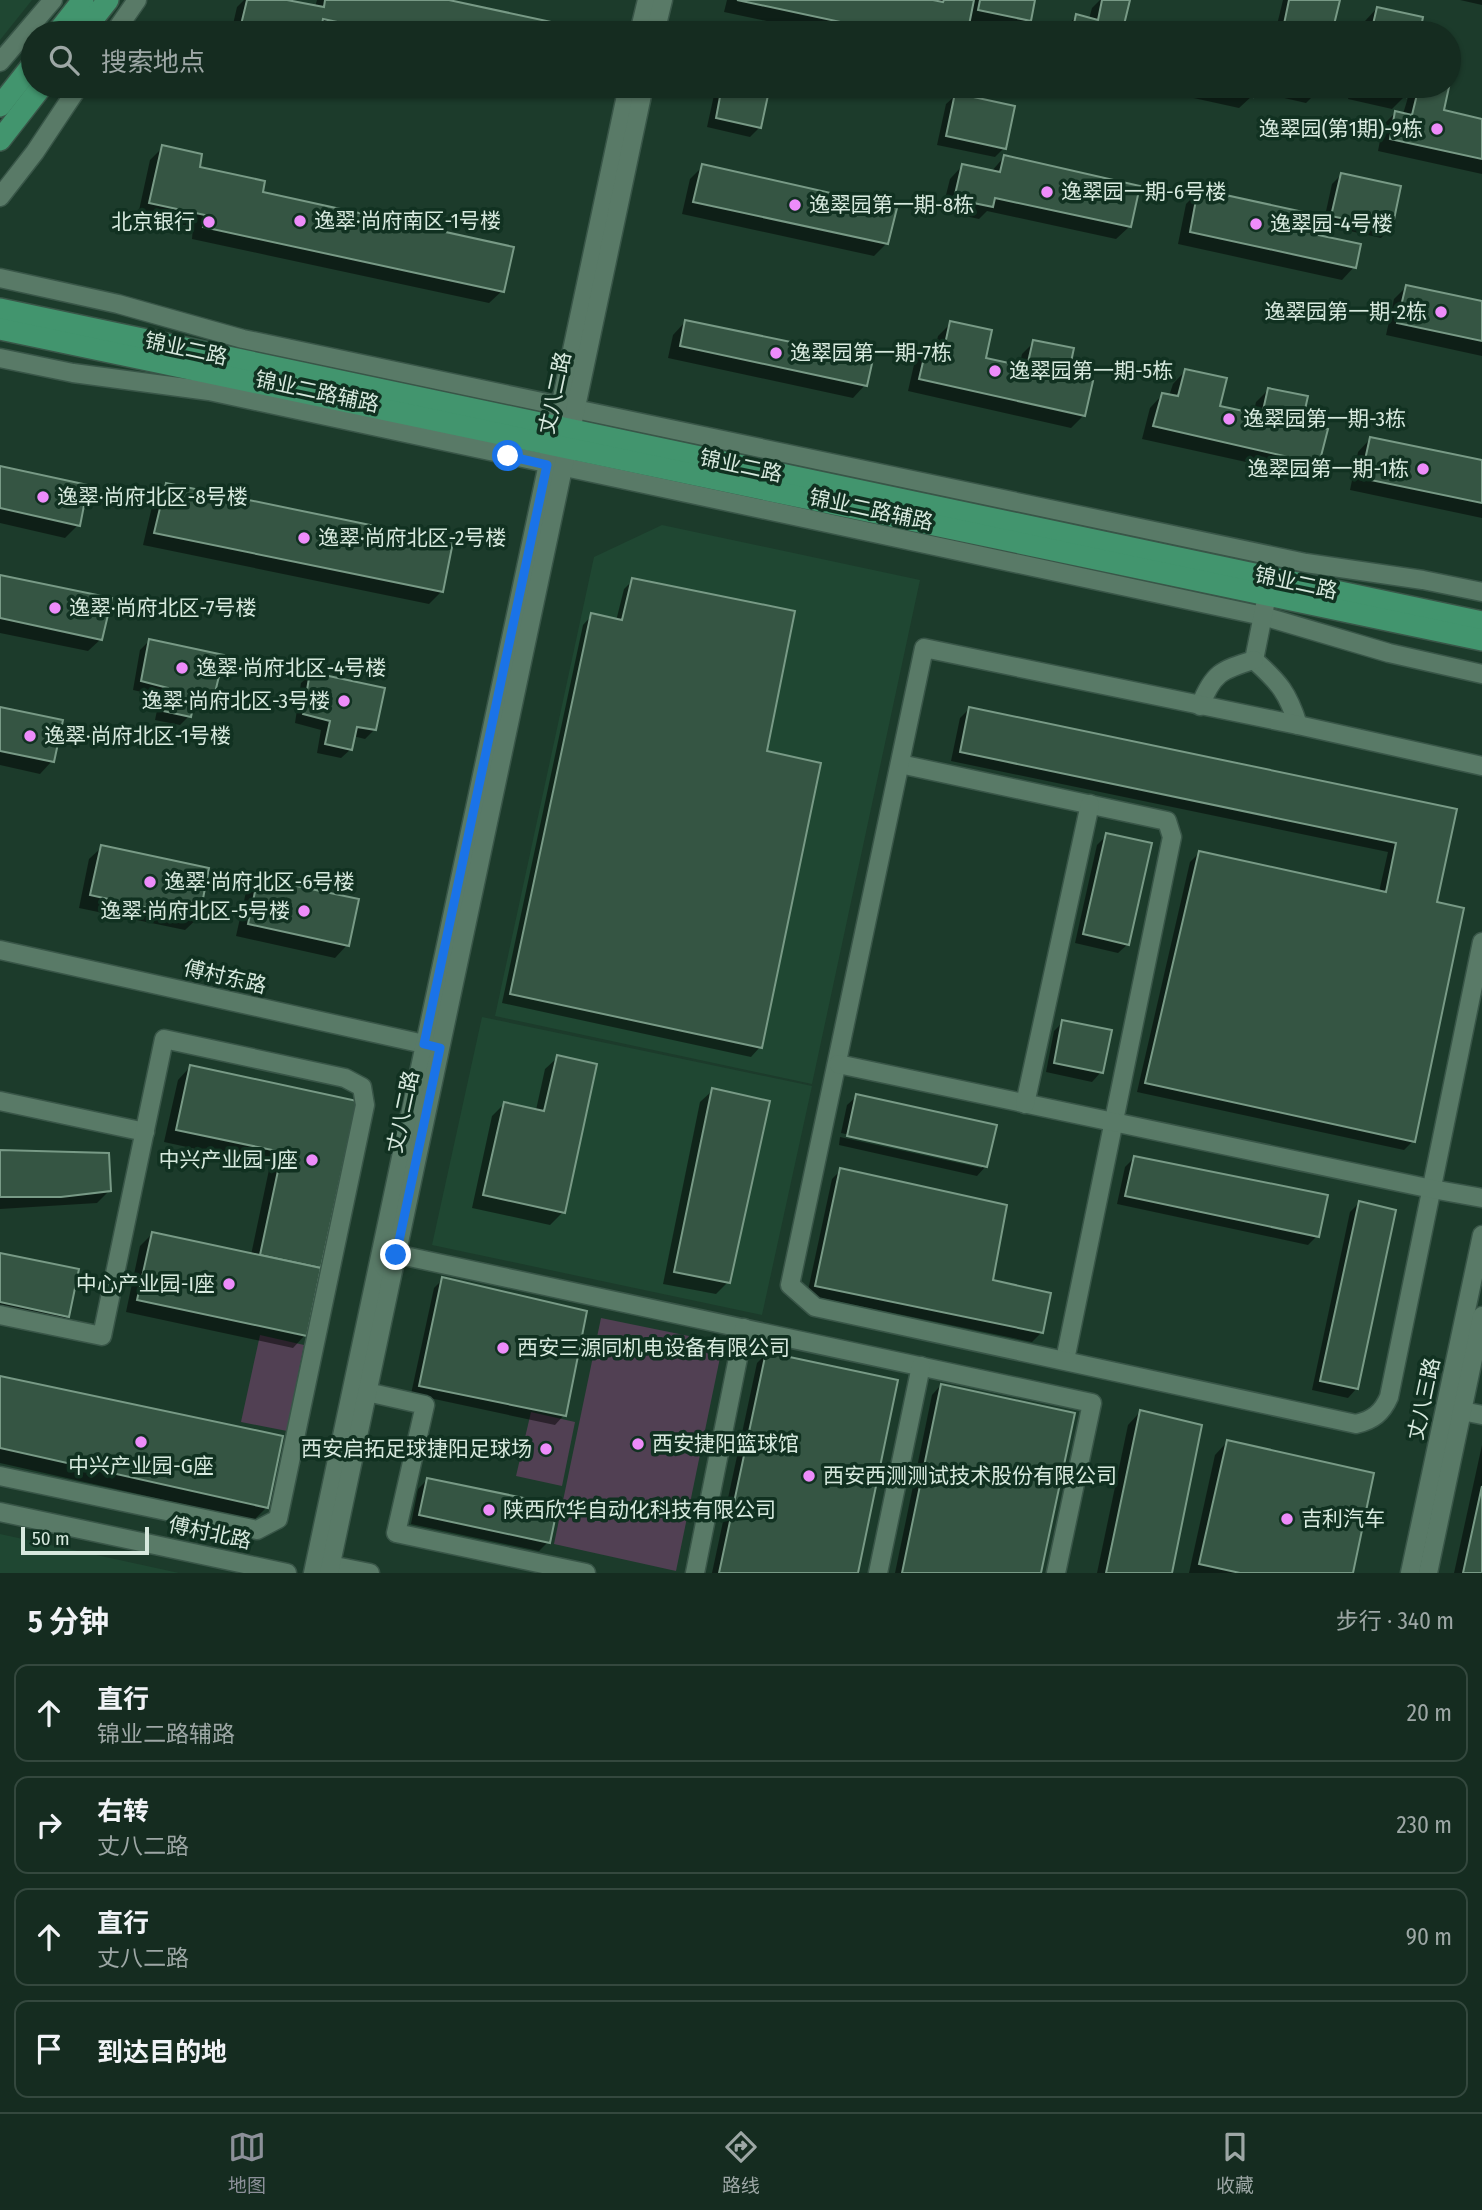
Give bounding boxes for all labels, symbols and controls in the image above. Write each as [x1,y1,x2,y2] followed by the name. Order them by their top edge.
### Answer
[21,21,1461,98] search box
[45,41,83,79] icon: search
[101,47,205,78] text: 搜索地点
[1259,116,1423,142] place label: 逸翠园(第1期)-9栋
[1429,121,1445,137] marker: 逸翠园(第1期)-9栋
[1061,179,1226,205] place label: 逸翠园一期-6号楼
[1039,184,1055,200] marker: 逸翠园一期-6号楼
[809,192,974,218] place label: 逸翠园第一期-8栋
[787,197,803,213] marker: 逸翠园第一期-8栋
[314,208,501,234] place label: 逸翠·尚府南区-1号楼
[111,209,195,235] place label: 北京银行
[1270,211,1393,237] place label: 逸翠园-4号楼
[292,213,308,229] marker: 逸翠·尚府南区-1号楼
[201,214,217,230] marker: 北京银行
[1248,216,1264,232] marker: 逸翠园-4号楼
[1264,299,1427,325] place label: 逸翠园第一期-2栋
[1433,304,1449,320] marker: 逸翠园第一期-2栋
[142,328,230,370] street label: 锦业二路
[790,340,952,366] place label: 逸翠园第一期-7栋
[768,345,784,361] marker: 逸翠园第一期-7栋
[534,349,576,437] street label: 丈八二路
[1009,358,1173,384] place label: 逸翠园第一期-5栋
[987,363,1003,379] marker: 逸翠园第一期-5栋
[253,366,381,418] street label: 锦业二路辅路
[1243,406,1406,432] place label: 逸翠园第一期-3栋
[1221,411,1237,427] marker: 逸翠园第一期-3栋
[492,440,523,471] route start
[697,445,785,487] street label: 锦业二路
[1248,456,1409,482] place label: 逸翠园第一期-1栋
[1415,461,1431,477] marker: 逸翠园第一期-1栋
[57,484,248,510] place label: 逸翠·尚府北区-8号楼
[807,484,935,536] street label: 锦业二路辅路
[35,489,51,505] marker: 逸翠·尚府北区-8号楼
[318,525,506,551] place label: 逸翠·尚府北区-2号楼
[296,530,312,546] marker: 逸翠·尚府北区-2号楼
[1252,562,1340,604] street label: 锦业二路
[69,595,256,621] place label: 逸翠·尚府北区-7号楼
[47,600,63,616] marker: 逸翠·尚府北区-7号楼
[196,655,386,681] place label: 逸翠·尚府北区-4号楼
[174,660,190,676] marker: 逸翠·尚府北区-4号楼
[142,688,330,714] place label: 逸翠·尚府北区-3号楼
[336,693,352,709] marker: 逸翠·尚府北区-3号楼
[44,723,231,749] place label: 逸翠·尚府北区-1号楼
[22,728,38,744] marker: 逸翠·尚府北区-1号楼
[164,869,355,895] place label: 逸翠·尚府北区-6号楼
[142,874,158,890] marker: 逸翠·尚府北区-6号楼
[100,898,290,924] place label: 逸翠·尚府北区-5号楼
[296,903,312,919] marker: 逸翠·尚府北区-5号楼
[181,955,269,999] street label: 傅村东路
[382,1068,424,1156] street label: 丈八二路
[159,1147,298,1173] place label: 中兴产业园-J座
[304,1152,320,1168] marker: 中兴产业园-J座
[380,1239,411,1270] route end
[76,1271,215,1297] place label: 中心产业园-I座
[221,1276,237,1292] marker: 中心产业园-I座
[517,1335,790,1361] place label: 西安三源同机电设备有限公司
[495,1340,511,1356] marker: 西安三源同机电设备有限公司
[1403,1355,1445,1443] street label: 丈八三路
[652,1431,799,1457] place label: 西安捷阳篮球馆
[133,1434,149,1450] marker: 中兴产业园-G座
[301,1436,532,1462] place label: 西安启拓足球捷阳足球场
[630,1436,646,1452] marker: 西安捷阳篮球馆
[538,1441,554,1457] marker: 西安启拓足球捷阳足球场
[68,1453,214,1479] place label: 中兴产业园-G座
[823,1463,1117,1489] place label: 西安西测测试技术股份有限公司
[801,1468,817,1484] marker: 西安西测测试技术股份有限公司
[503,1497,776,1523] place label: 陕西欣华自动化科技有限公司
[481,1502,497,1518] marker: 陕西欣华自动化科技有限公司
[1301,1506,1385,1532] place label: 吉利汽车
[1279,1511,1295,1527] marker: 吉利汽车
[166,1512,254,1554] street label: 傅村北路
[21,1524,149,1556] scale bar
[32,1527,70,1550] text: 50 m
[28,1604,109,1640] text: 5 分钟
[1336,1607,1454,1635] text: 步行 · 340 m
[97,1684,149,1715] text: 直行
[30,1694,68,1732] icon: ahead
[1407,1699,1452,1727] text: 20 m
[97,1720,235,1748] text: 锦业二路辅路
[97,1796,149,1827] text: 右转
[30,1806,68,1844] icon: right
[1396,1811,1452,1839] text: 230 m
[97,1832,189,1860] text: 丈八二路
[97,1908,149,1939] text: 直行
[30,1918,68,1956] icon: ahead
[1406,1923,1452,1951] text: 90 m
[97,1944,189,1972] text: 丈八二路
[30,2030,68,2068] icon: arrive
[97,2037,227,2068] text: 到达目的地
[228,2128,266,2197] tab: 地图
[722,2128,760,2197] tab: 路线
[1216,2128,1254,2197] tab: 收藏

